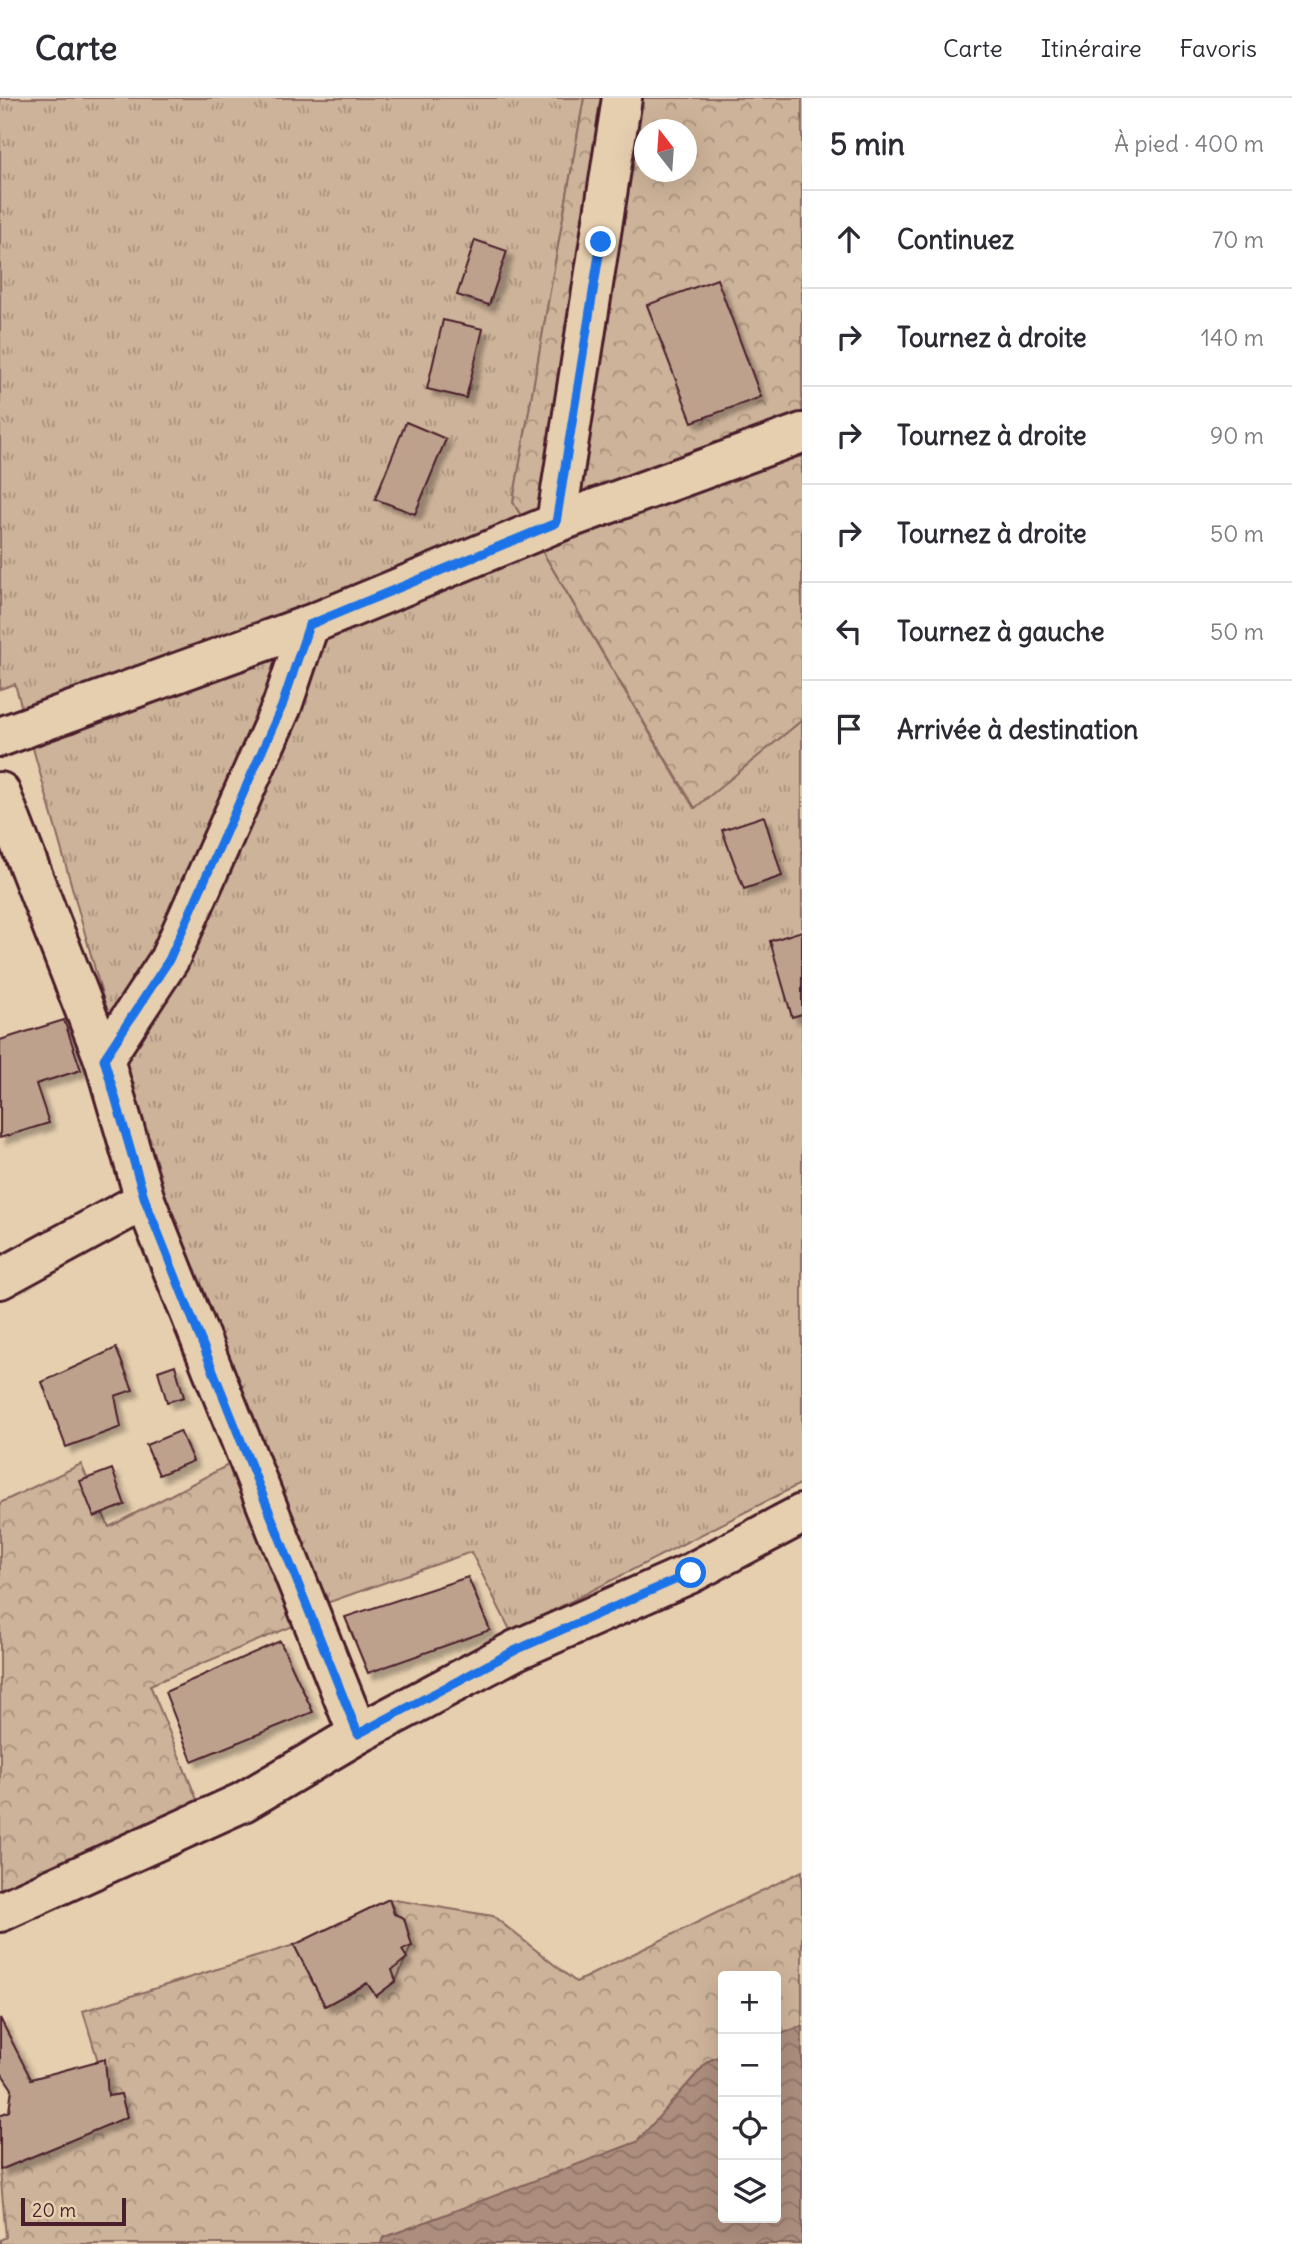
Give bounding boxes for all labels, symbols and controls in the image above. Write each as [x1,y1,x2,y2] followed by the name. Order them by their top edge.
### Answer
[35,27,117,69] text: Carte
[943,33,1003,63] text: Carte
[1041,33,1142,63] text: Itinéraire
[1180,33,1257,63] text: Favoris
[634,119,697,182] north arrow
[830,125,905,163] text: 5 min
[1114,129,1264,158] text: À pied · 400 m
[830,220,868,258] icon: ahead
[897,223,1014,256] text: Continuez
[1212,225,1264,254] text: 70 m
[585,226,616,257] route end
[830,318,868,356] icon: right
[897,321,1087,354] text: Tournez à droite
[1201,323,1264,352] text: 140 m
[830,416,868,454] icon: right
[897,419,1087,452] text: Tournez à droite
[1210,421,1264,450] text: 90 m
[830,514,868,552] icon: right
[897,517,1087,550] text: Tournez à droite
[1210,519,1264,548] text: 50 m
[830,612,868,650] icon: left
[897,615,1105,648] text: Tournez à gauche
[1210,617,1264,646] text: 50 m
[830,710,868,748] icon: arrive
[897,713,1138,746] text: Arrivée à destination
[675,1557,706,1588] route start
[718,1971,781,2223] map controls
[718,1971,781,2034] button: +
[718,2034,781,2097] button: −
[718,2097,781,2160] button: locate
[718,2160,781,2223] button: layers
[21,2195,126,2227] scale bar
[32,2198,76,2222] text: 20 m

